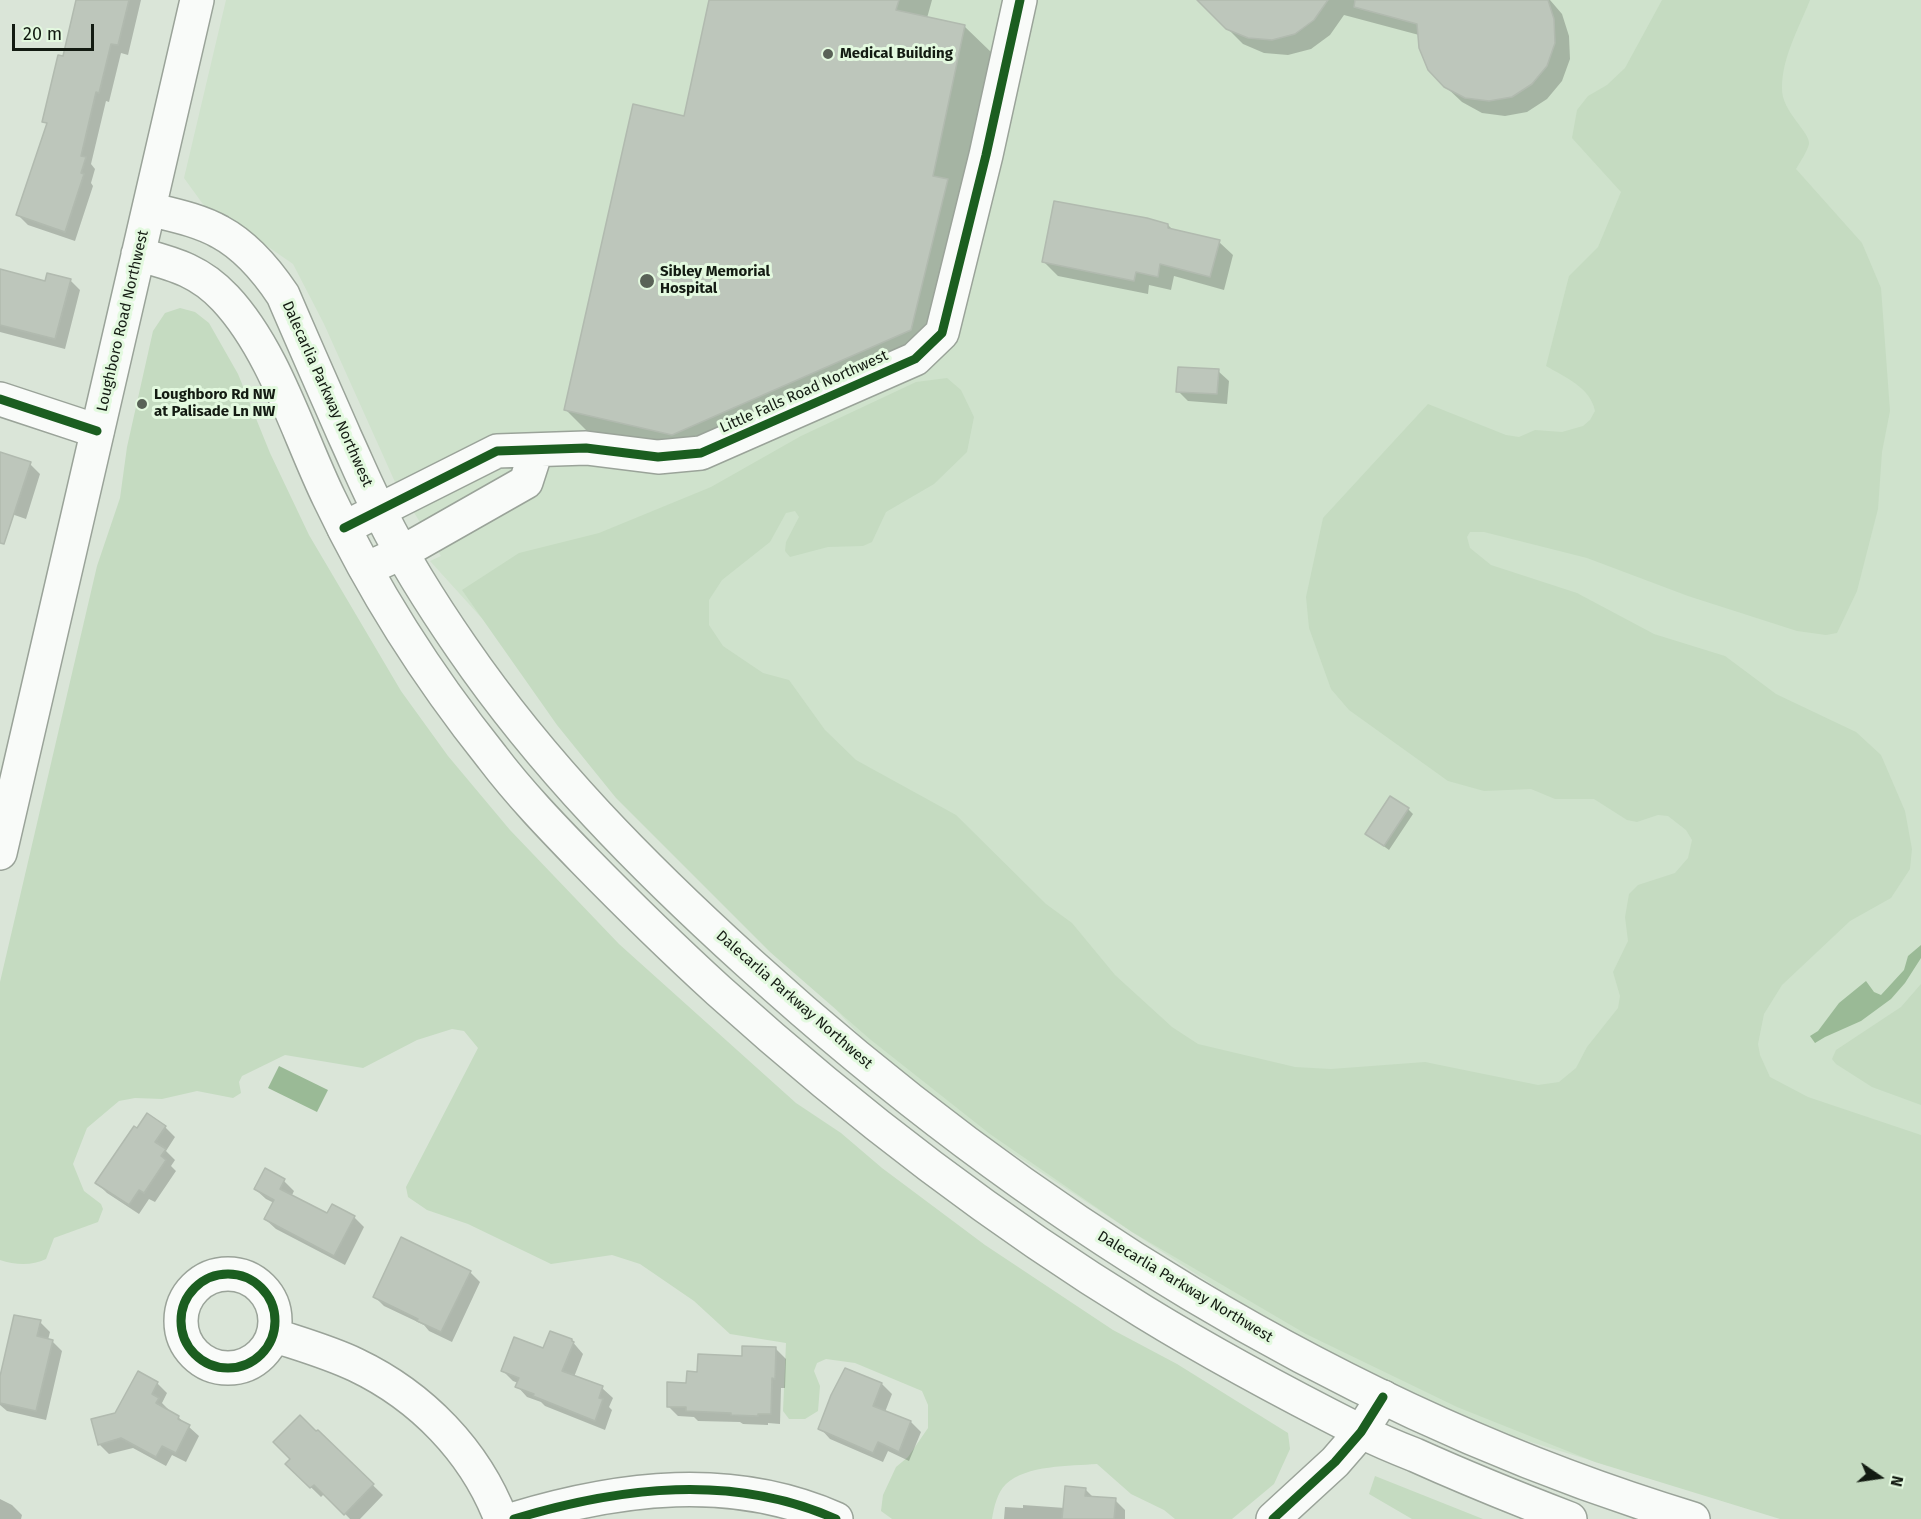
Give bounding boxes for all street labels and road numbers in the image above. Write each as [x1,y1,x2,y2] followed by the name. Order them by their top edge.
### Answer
[93,228,153,414] street label: Loughboro Road Northwest
[278,298,376,490] street label: Dalecarlia Parkway Northwest
[717,347,891,437] street label: Little Falls Road Northwest
[712,927,876,1073] street label: Dalecarlia Parkway Northwest
[1094,1227,1276,1347] street label: Dalecarlia Parkway Northwest

